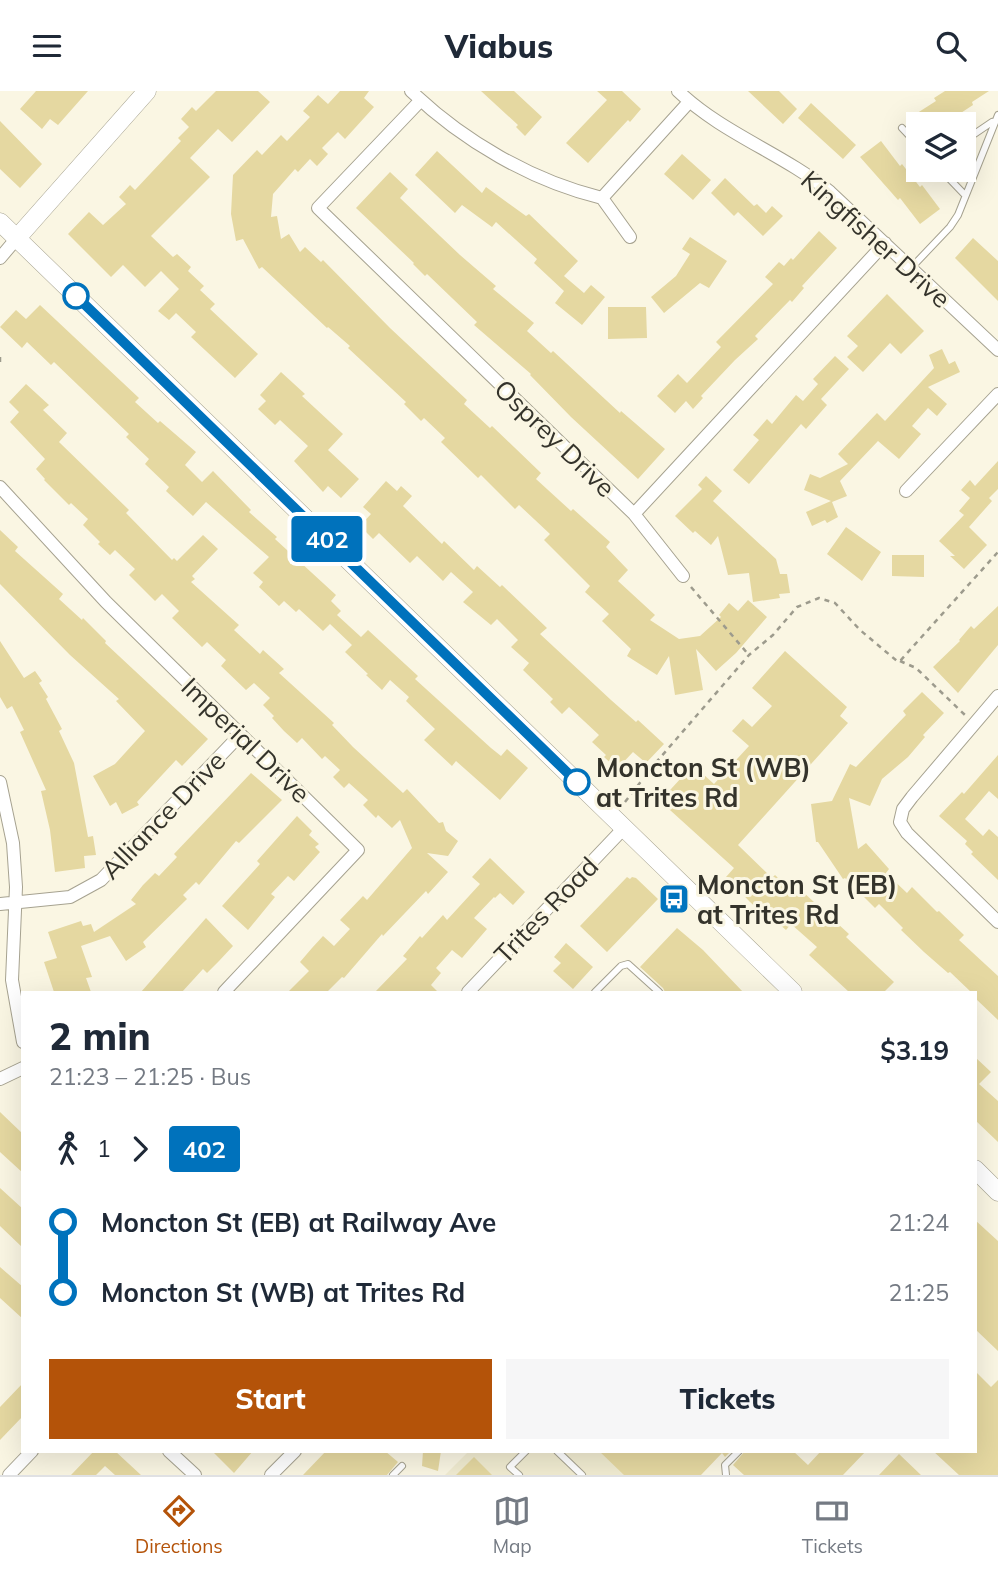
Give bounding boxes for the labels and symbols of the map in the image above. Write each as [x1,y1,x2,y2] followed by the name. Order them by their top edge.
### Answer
[794,163,958,315] street label: Kingfisher Drive
[63,283,89,309] unlabelled marker
[488,372,622,504] street label: Osprey Drive
[287,516,367,562] line badge: 402
[175,670,317,810] street label: Imperial Drive
[94,744,232,886] street label: Alliance Drive
[596,751,811,814] place label: Moncton St (WB) at Trites Rd
[564,769,590,795] marker: Moncton St (WB) at Trites Rd
[487,850,605,970] street label: Trites Road
[697,868,897,931] place label: Moncton St (EB) at Trites Rd
[657,882,691,916] bus stop icon: Moncton St (EB) at Trites Rd

